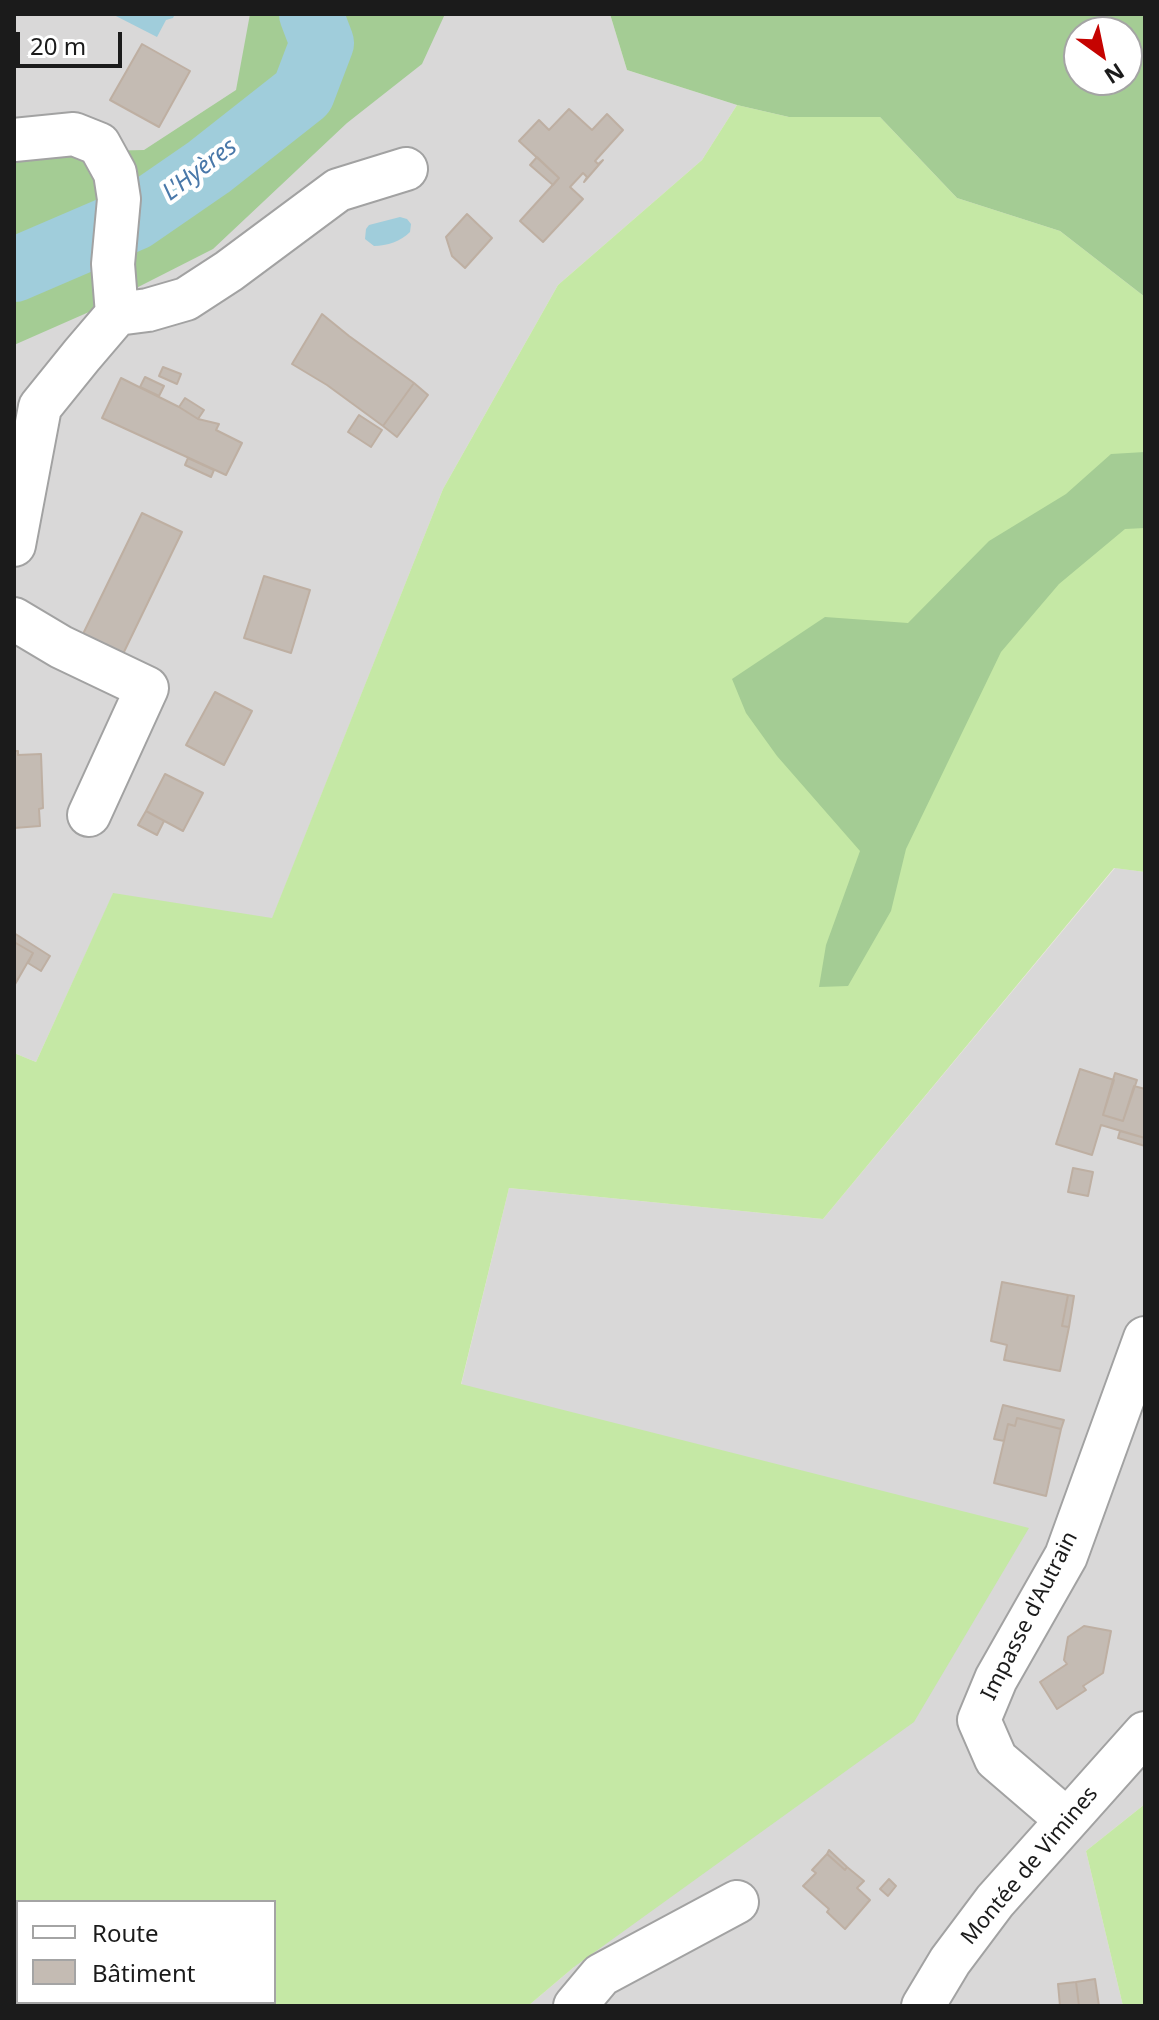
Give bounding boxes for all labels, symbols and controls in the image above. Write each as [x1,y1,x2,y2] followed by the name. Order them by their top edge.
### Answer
[20,16,126,66] scale bar
[1063,16,1143,96] north arrow
[30,29,86,62] text: 20 m
[1099,57,1131,92] text: N
[157,133,243,207] water label: L'Hyères
[976,1527,1084,1705] street label: Impasse d'Autrain
[956,1781,1104,1951] street label: Montée de Vimines
[16,1900,276,2004] legend
[92,1916,158,1949] text: Route
[92,1956,195,1989] text: Bâtiment

